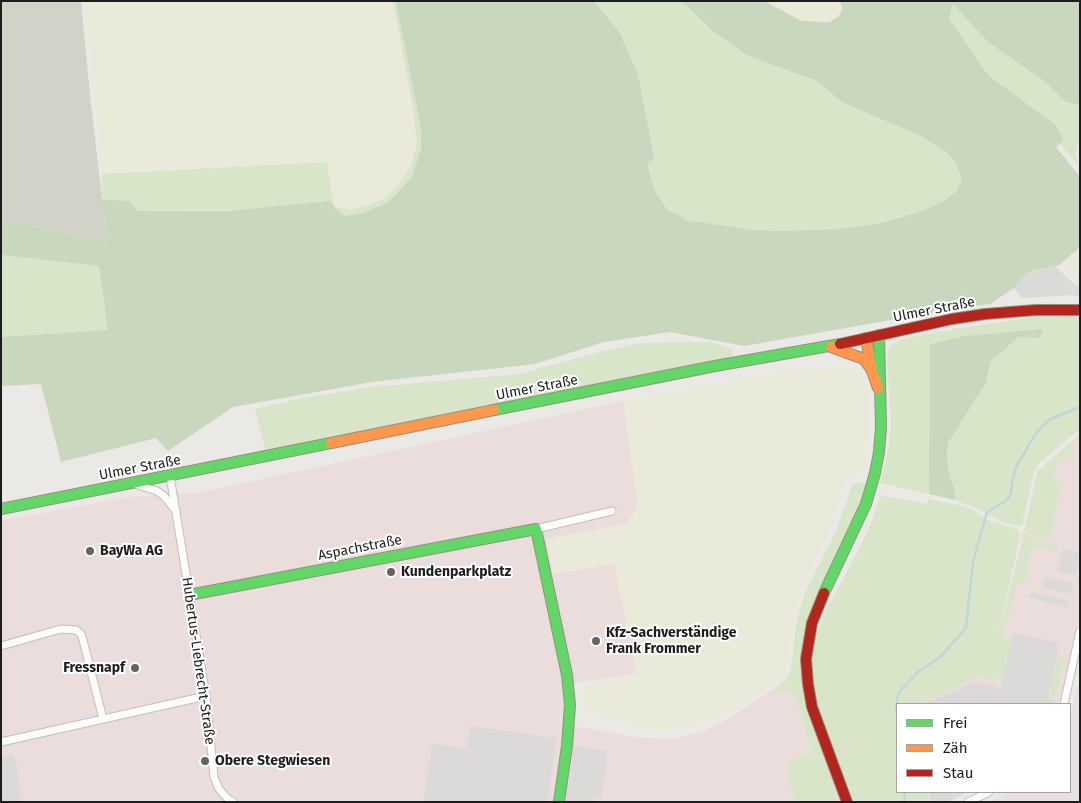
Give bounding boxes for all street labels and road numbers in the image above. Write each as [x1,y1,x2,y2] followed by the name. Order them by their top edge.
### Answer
[892,294,976,326] street label: Ulmer Straße
[495,372,579,404] street label: Ulmer Straße
[98,452,182,484] street label: Ulmer Straße
[317,532,403,564] street label: Aspachstraße
[178,576,218,746] street label: Hubertus-Liebrecht-Straße

